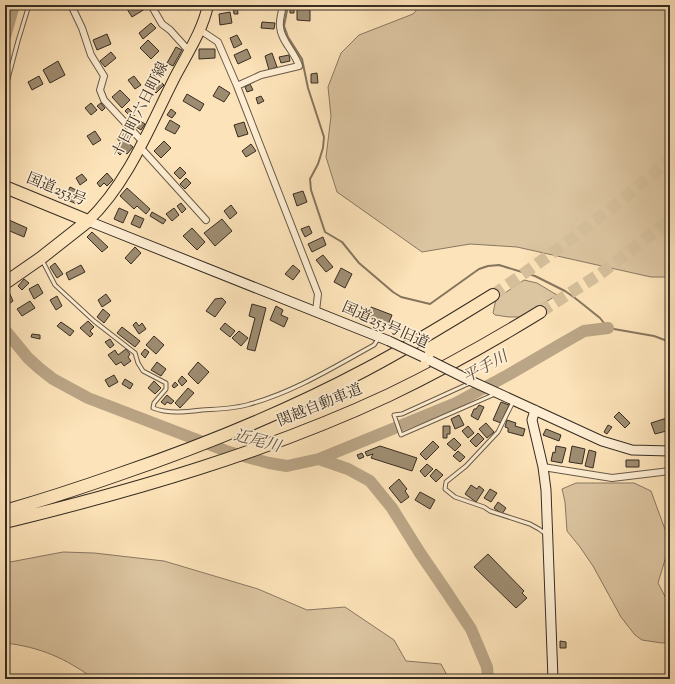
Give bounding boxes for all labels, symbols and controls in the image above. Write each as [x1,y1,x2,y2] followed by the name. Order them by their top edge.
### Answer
[108,58,174,162] street label: 十日町六日町線
[23,168,89,212] street label: 国道253号
[338,297,432,355] street label: 国道253号旧道
[459,345,514,390] water label: 平手川
[274,379,366,433] street label: 関越自動車道
[231,425,285,460] water label: 近尾川

